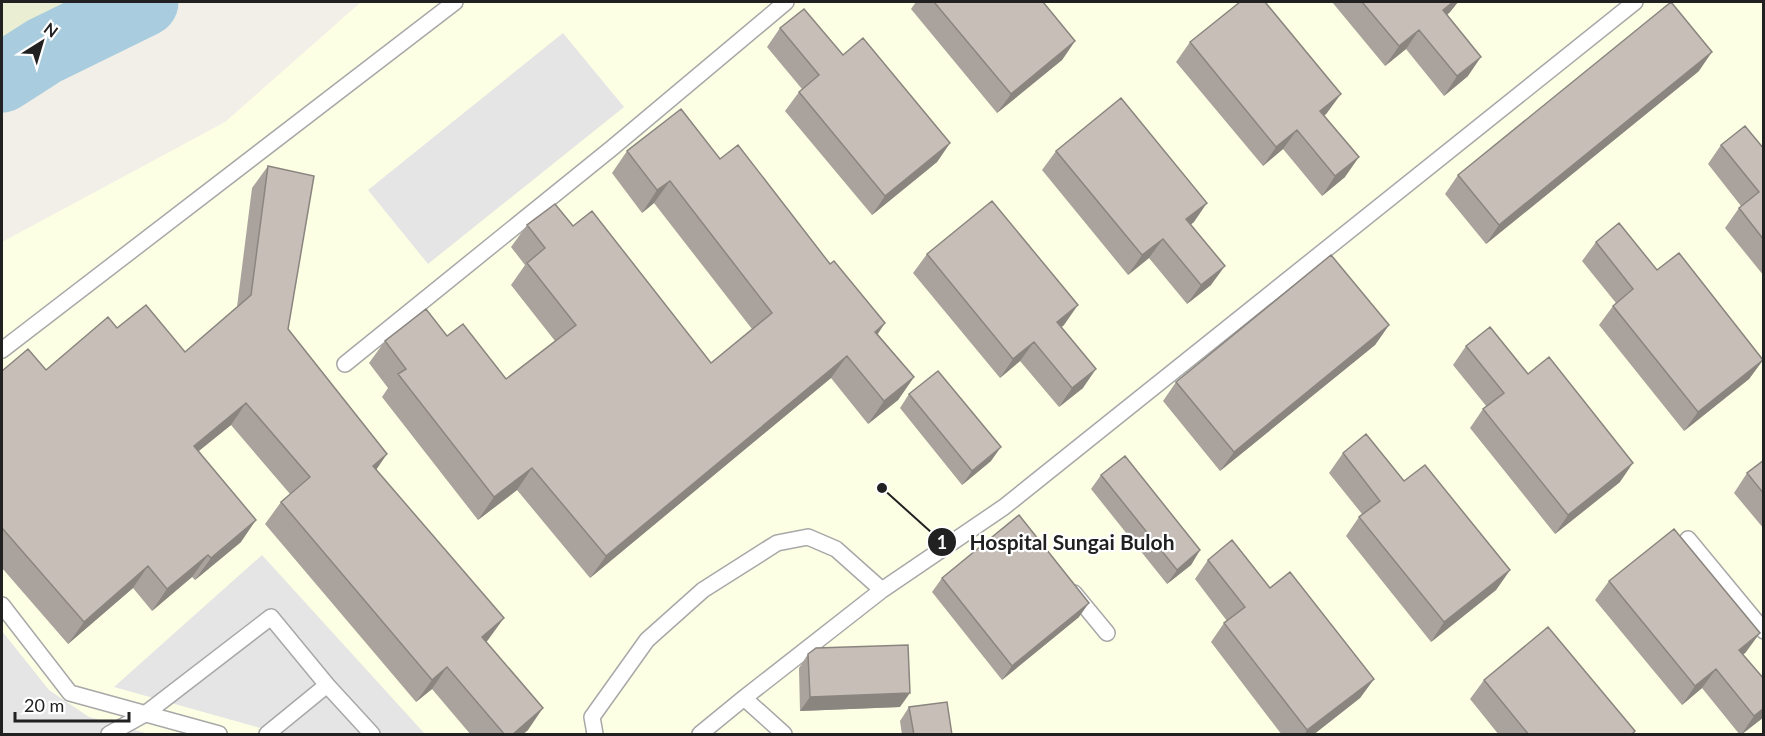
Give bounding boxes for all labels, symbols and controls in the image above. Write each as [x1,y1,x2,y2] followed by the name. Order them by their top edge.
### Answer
[12,12,72,72] north arrow
[41,18,62,41] text: N
[927,523,1187,562] callout: Hospital Sungai Buloh
[969,529,1175,554] text: Hospital Sungai Buloh
[937,531,947,553] text: 1
[15,685,129,723] scale bar
[24,694,64,716] text: 20 m

